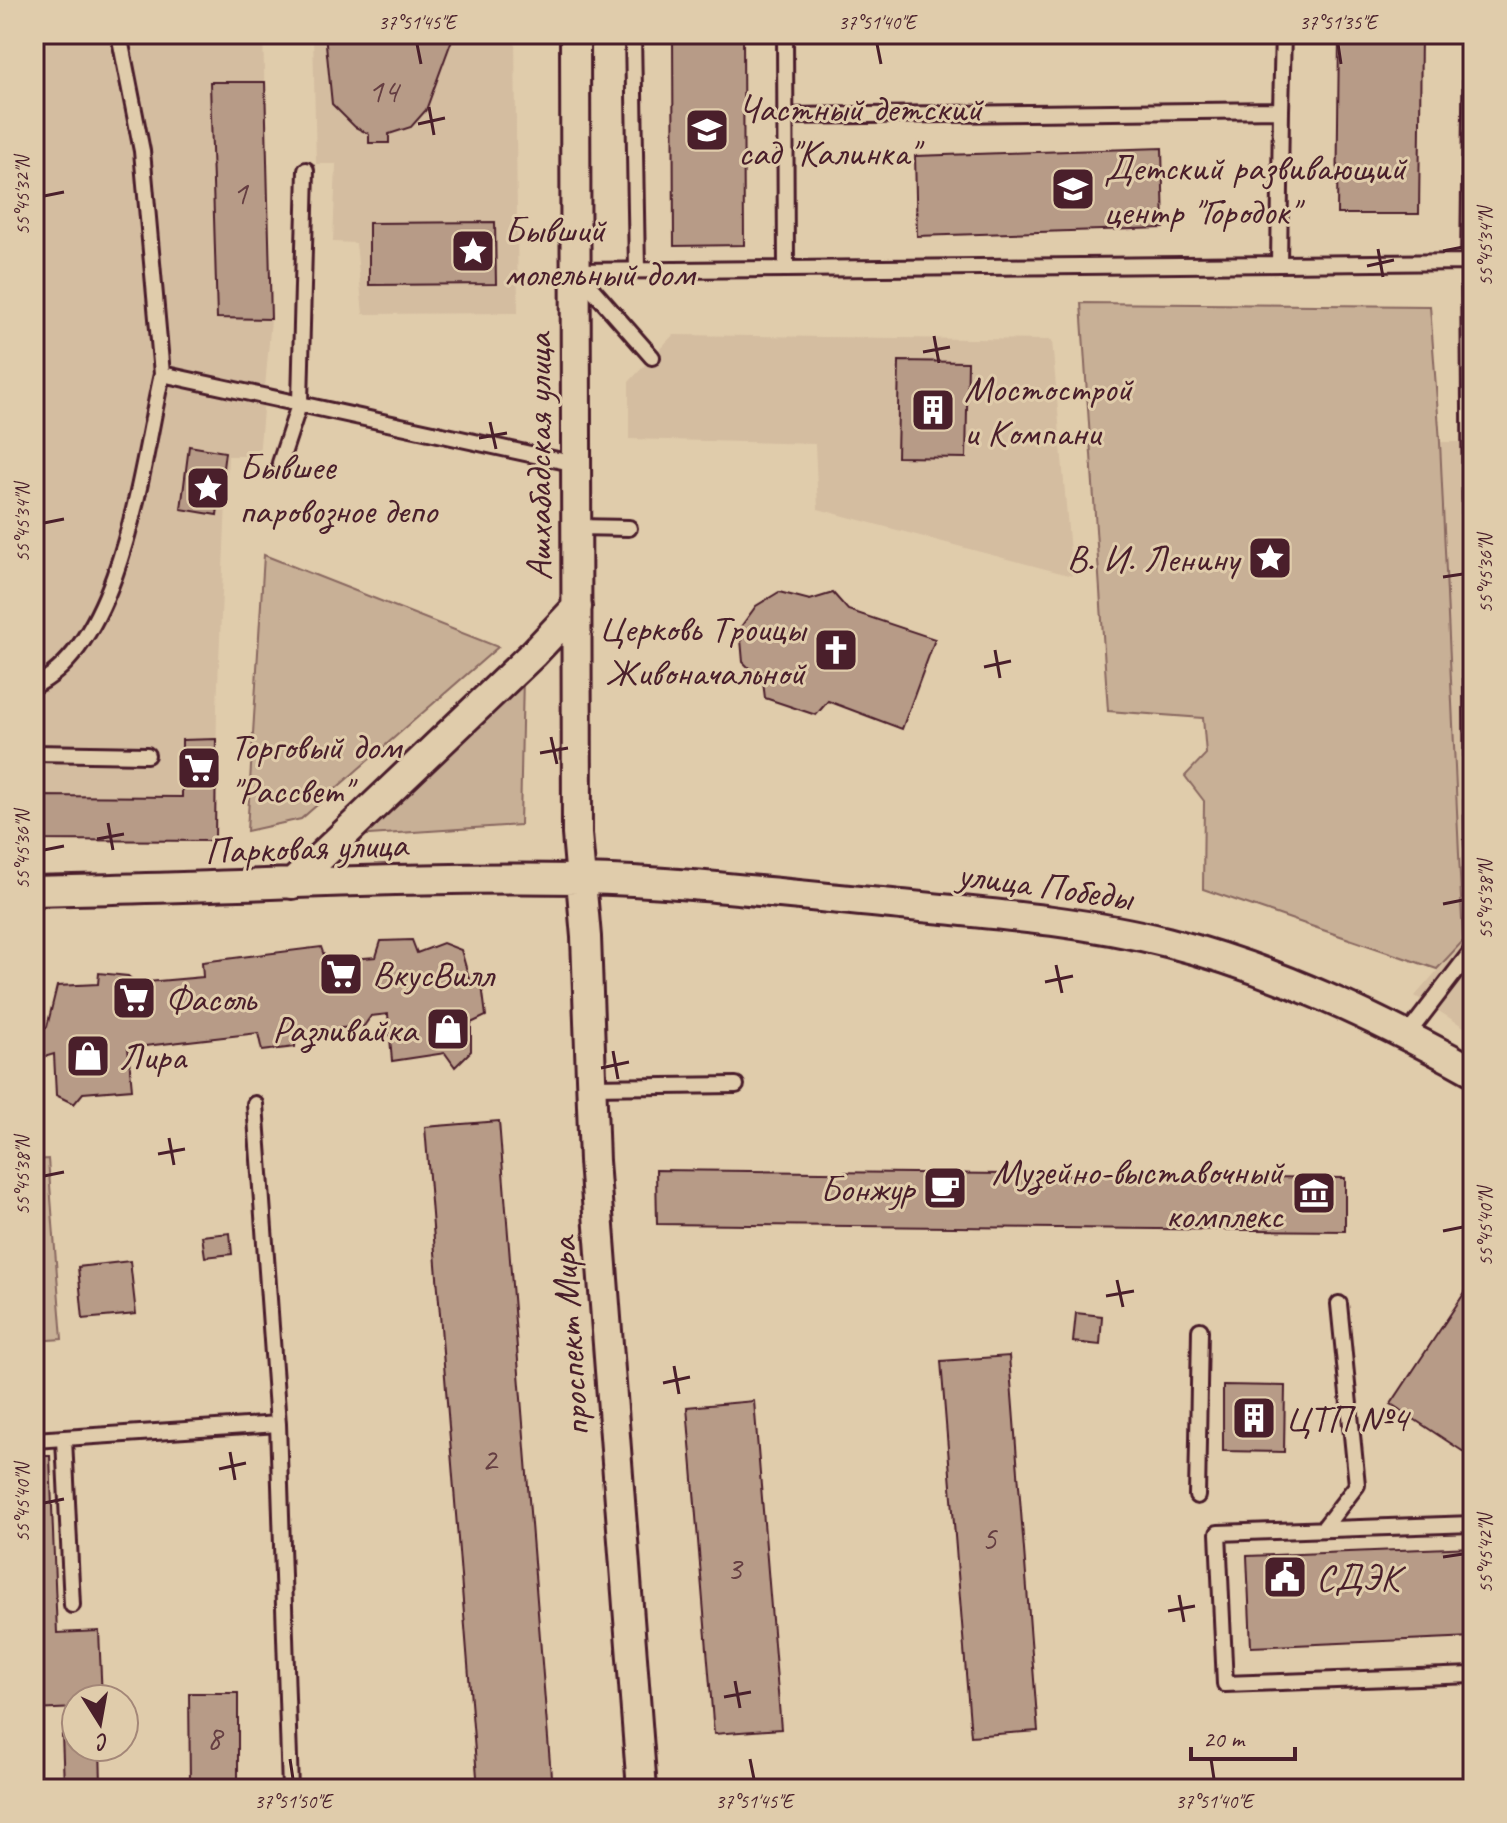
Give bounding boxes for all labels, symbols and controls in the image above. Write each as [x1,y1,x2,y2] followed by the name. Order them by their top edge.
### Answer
[378,10,458,35] text: 37°51'45"E
[838,10,918,35] text: 37°51'40"E
[1299,10,1379,35] text: 37°51'35"E
[368,69,402,112] house number: 14
[738,85,984,176] place label: Частный детский сад "Калинка"
[683,106,731,154] school or university icon: Частный детский сад "Калинка"
[1104,144,1408,235] place label: Детский развивающий центр "Городок"
[10,154,35,235] text: 55°45'32"N
[1049,165,1097,213] school or university icon: Детский развивающий центр "Городок"
[232,171,249,214] house number: 1
[1473,205,1498,286] text: 55°45'34"N
[504,206,697,297] place label: Бывший молельный дом
[449,227,497,275] place icon: Бывший молельный дом
[515,331,562,581] street label: Ашхабадская улица
[964,365,1134,456] place label: Мостострой и Компани
[909,386,957,434] building icon: Мостострой и Компани
[239,443,439,534] place label: Бывшее паровозное депо
[184,464,232,512] place icon: Бывшее паровозное депо
[10,481,35,562] text: 55°45'34"N
[1473,532,1498,613] text: 55°45'36"N
[1246,534,1294,582] place icon: В. И. Ленину
[1067,535,1242,582] place label: В. И. Ленину
[599,605,808,696] place label: Церковь Троицы Живоначальной
[812,626,860,674] church icon: Церковь Троицы Живоначальной
[230,723,404,814] place label: Торговый дом "Рассвет"
[175,744,223,792] supermarket icon: Торговый дом "Рассвет"
[10,808,35,889] text: 55°45'36"N
[204,820,410,875] street label: Парковая улица
[953,850,1138,921] street label: улица Победы
[1473,858,1498,939] text: 55°45'38"N
[317,950,365,998] supermarket icon: ВкусВилл
[372,951,496,998] place label: ВкусВилл
[110,974,158,1022] supermarket icon: Фасоль
[165,975,258,1022] place label: Фасоль
[424,1005,472,1053] shop icon: Разливайка
[272,1006,419,1053] place label: Разливайка
[64,1032,112,1080] shop icon: Лира
[119,1033,188,1080] place label: Лира
[10,1134,35,1215] text: 55°45'38"N
[992,1148,1285,1239] place label: Музейно-выставочный комплекс
[921,1164,969,1212] cafe icon: Бонжур
[820,1165,917,1212] place label: Бонжур
[1290,1169,1338,1217] museum icon: Музейно-выставочный комплекс
[1473,1185,1498,1266] text: 55°45'40"N
[539,1233,600,1438] street label: проспект Мира
[1230,1394,1278,1442] building icon: ЦТП №4
[1285,1395,1412,1442] place label: ЦТП №4
[481,1437,499,1480] house number: 2
[10,1461,35,1542] text: 55°45'40"N
[1473,1512,1498,1593] text: 55°45'42"N
[981,1517,998,1560] house number: 5
[726,1547,744,1590] house number: 3
[1261,1553,1309,1601] public building icon: СДЭК
[1316,1554,1406,1601] place label: СДЭК
[60,1683,140,1763] north arrow
[1191,1711,1295,1761] scale bar
[206,1716,225,1759] house number: 8
[1203,1724,1246,1754] text: 20 m
[93,1727,112,1757] text: С
[254,1789,334,1814] text: 37°51'50"E
[715,1789,795,1814] text: 37°51'45"E
[1175,1789,1255,1814] text: 37°51'40"E

